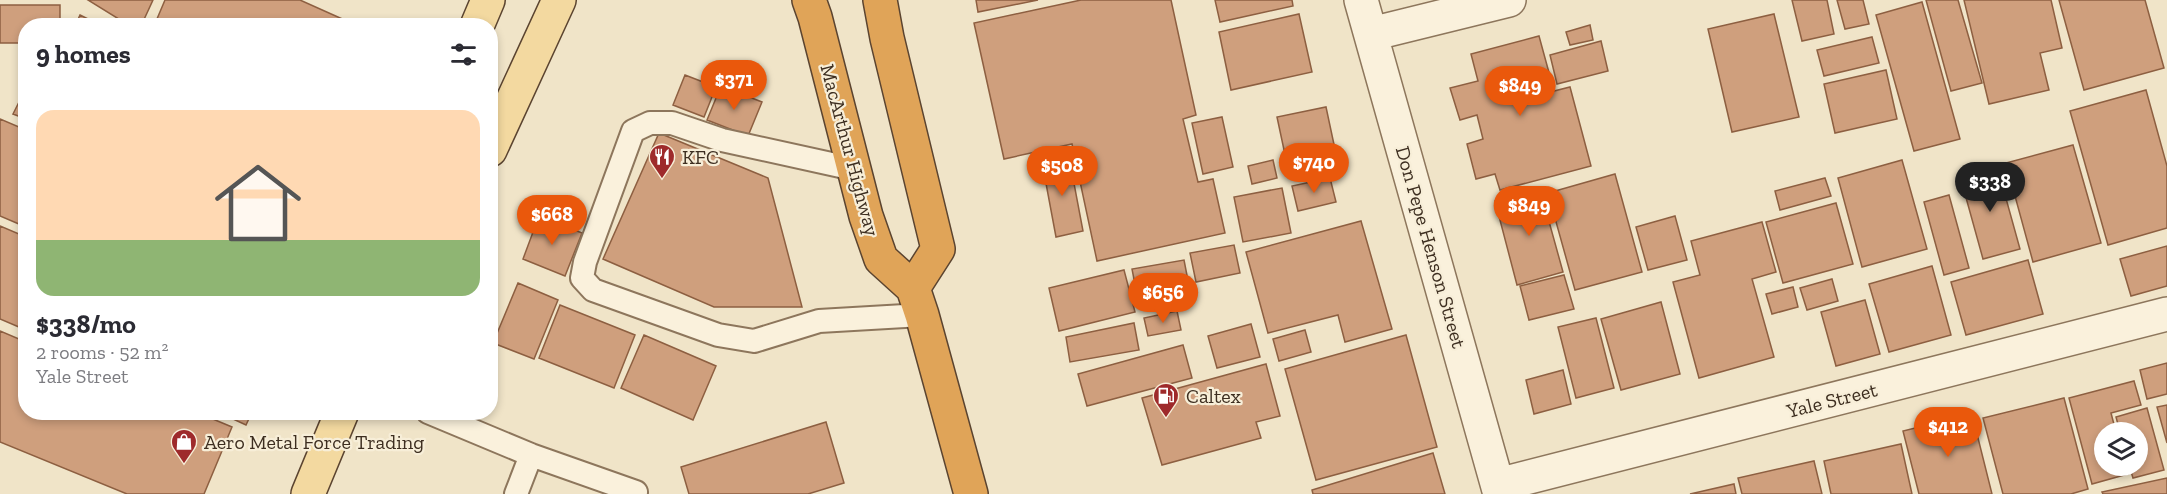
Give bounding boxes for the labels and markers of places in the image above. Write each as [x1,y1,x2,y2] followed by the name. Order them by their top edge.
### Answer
[698,60,770,111] pin: $371
[1484,66,1556,117] pin: $849
[647,142,677,180] restaurant icon: KFC
[1278,143,1350,194] pin: $740
[682,145,719,169] place label: KFC
[1026,146,1098,197] pin: $508
[1954,162,2026,213] pin: $338
[1493,186,1565,237] pin: $849
[516,195,588,246] pin: $668
[1127,273,1199,324] pin: $656
[1151,381,1181,419] fuel station icon: Caltex
[1186,384,1241,408] place label: Caltex
[1912,407,1984,458] pin: $412
[169,427,199,465] shop icon: Aero Metal Force Trading
[204,430,424,454] place label: Aero Metal Force Trading

